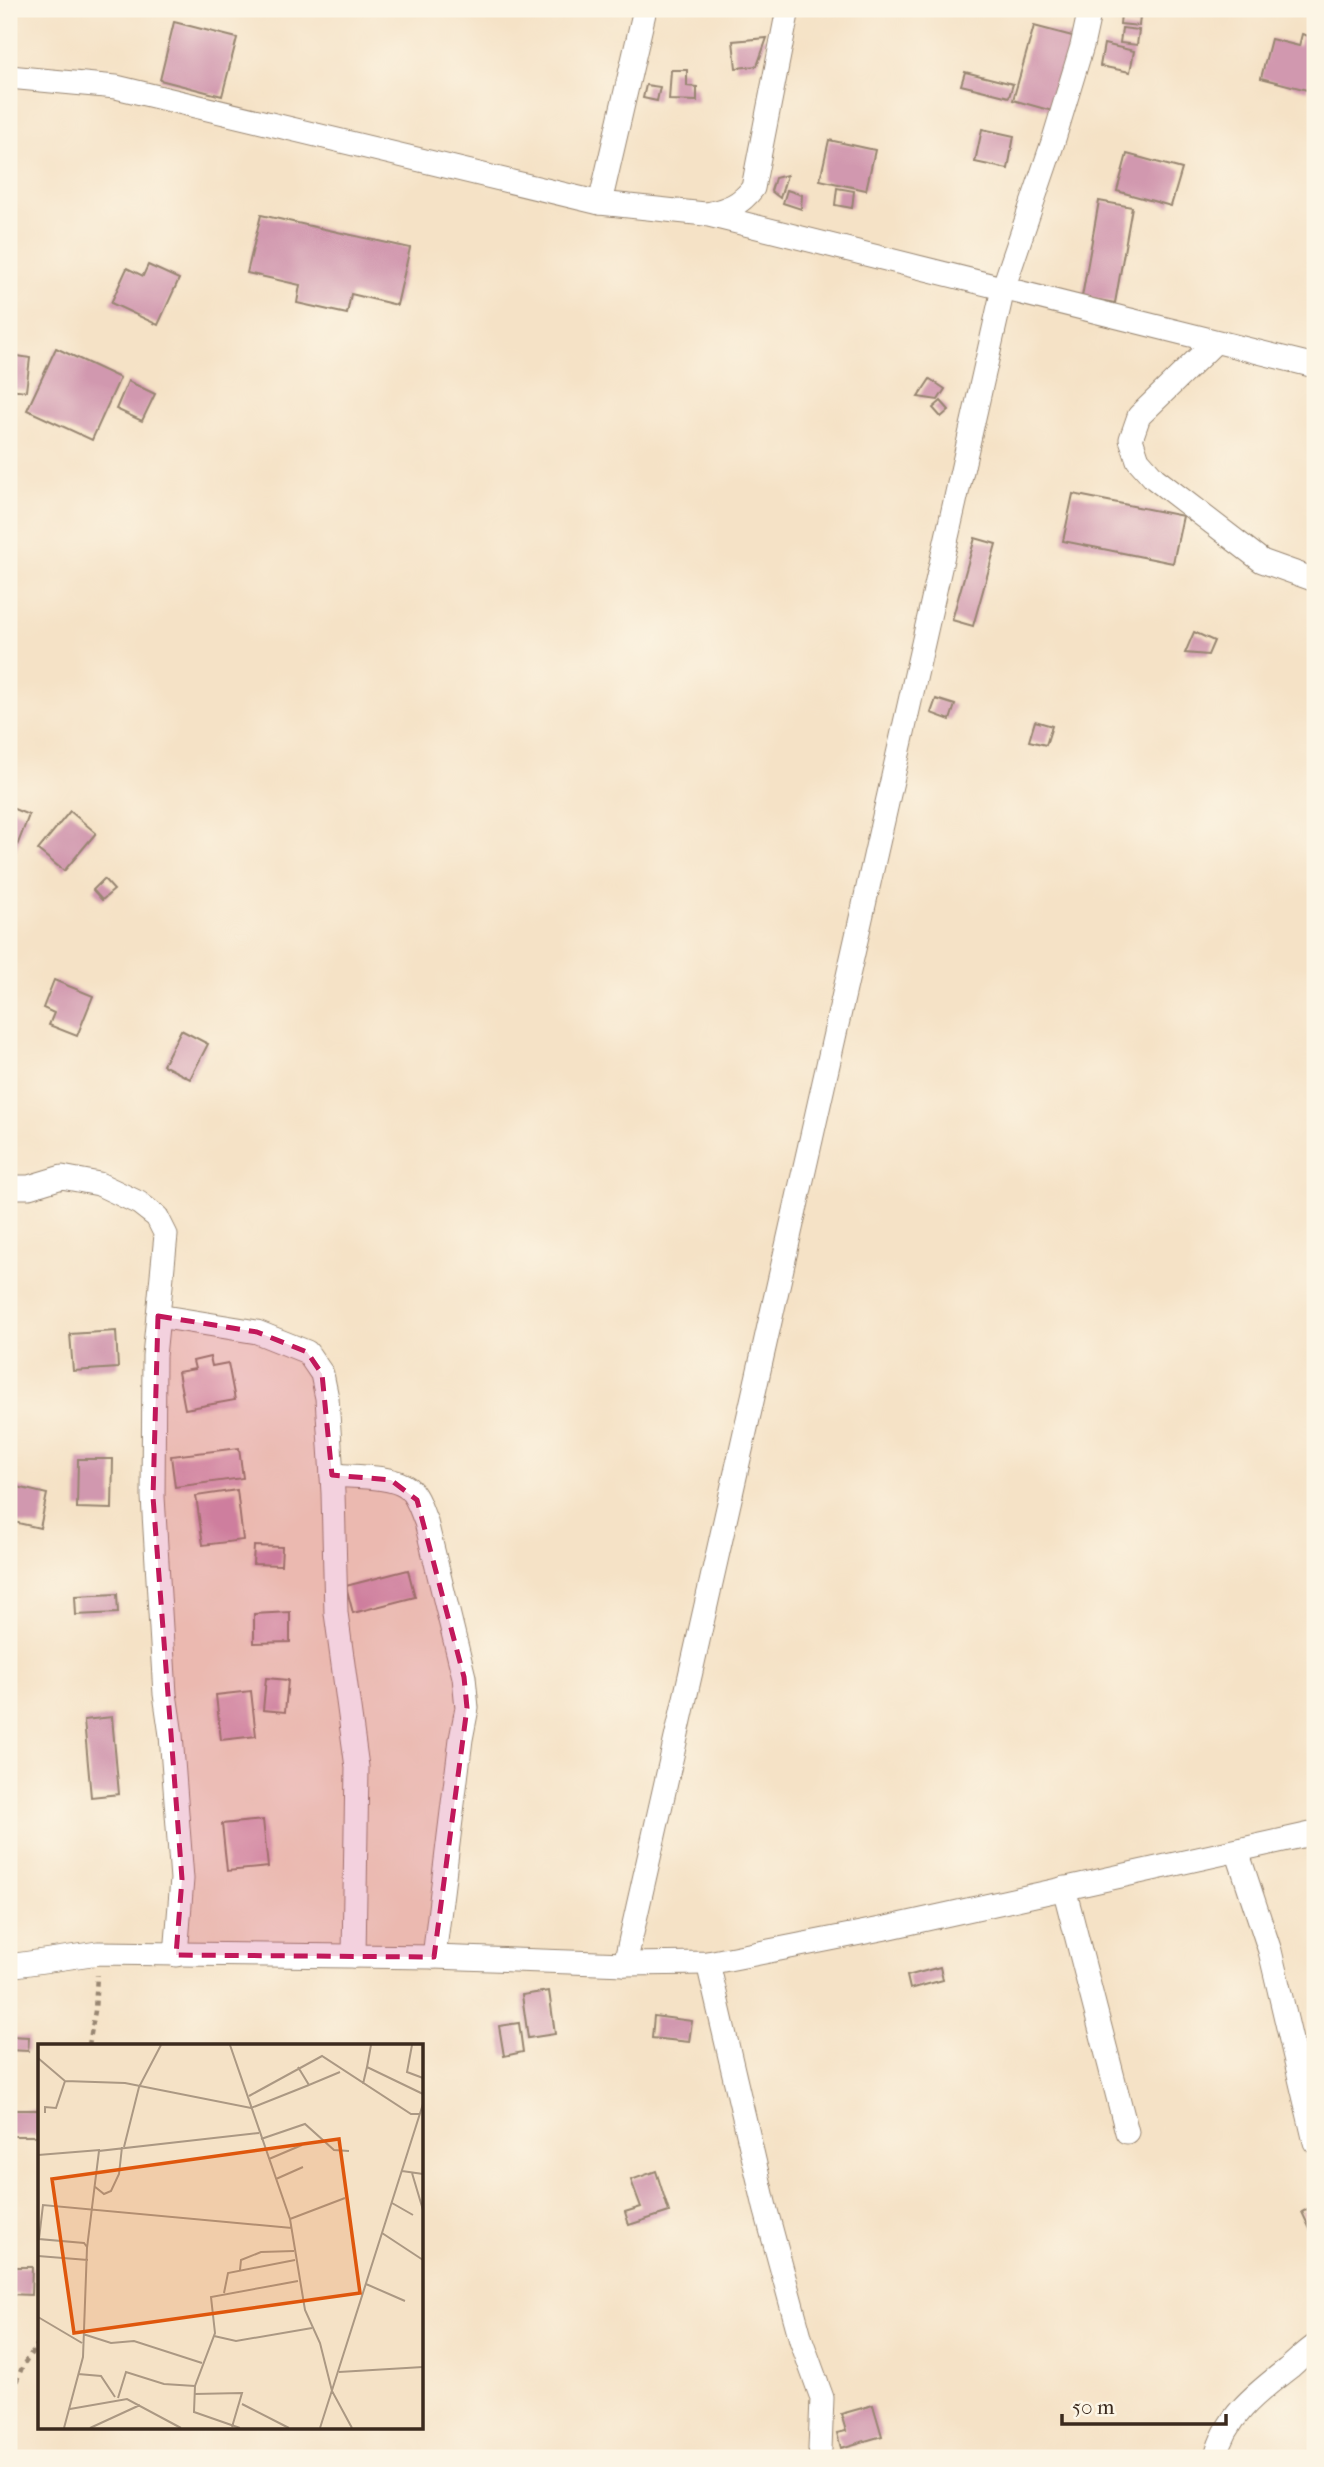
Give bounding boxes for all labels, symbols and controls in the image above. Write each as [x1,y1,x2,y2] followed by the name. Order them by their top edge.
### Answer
[38,2044,424,2428] inset map
[1062,2383,1226,2427] scale bar
[1072,2395,1115,2419] text: 50 m

